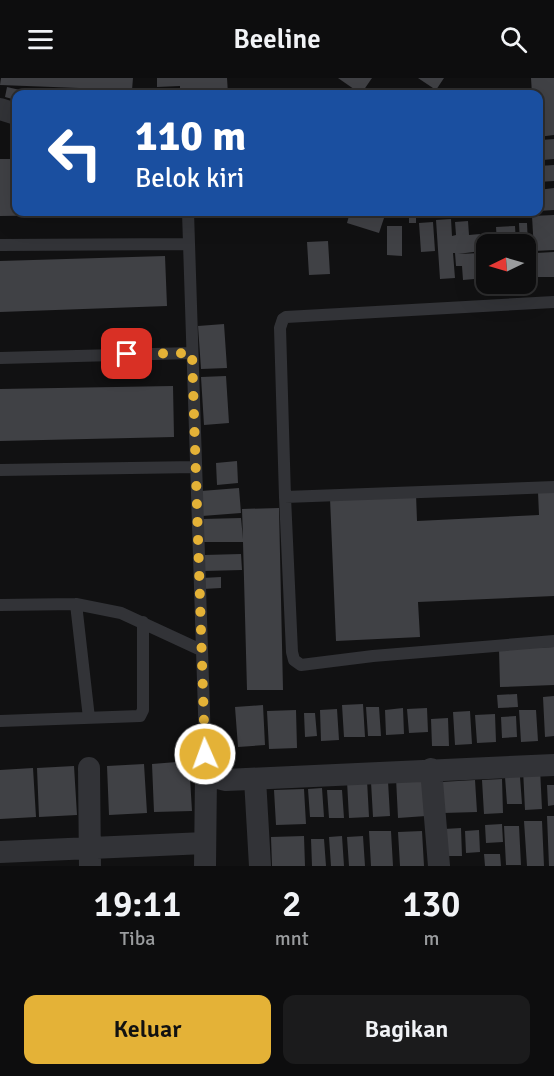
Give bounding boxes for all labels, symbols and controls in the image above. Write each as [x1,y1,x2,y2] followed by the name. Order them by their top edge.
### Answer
[24,23,57,56] icon: menu
[233,23,321,56] text: Beeline
[497,23,530,56] icon: search
[135,111,246,162] text: 110 m
[36,114,114,192] icon: left
[135,162,244,195] text: Belok kiri
[476,234,536,294] north arrow
[476,234,536,294] map controls
[101,328,152,379] pin
[110,337,143,370] icon: arrive
[173,722,237,786] position arrow
[93,882,181,927] text: 19:11
[282,882,302,927] text: 2
[402,882,461,927] text: 130
[119,926,155,951] text: Tiba
[275,926,309,951] text: mnt
[423,926,439,951] text: m
[24,995,271,1064] button: Keluar
[283,995,530,1064] button: Bagikan

